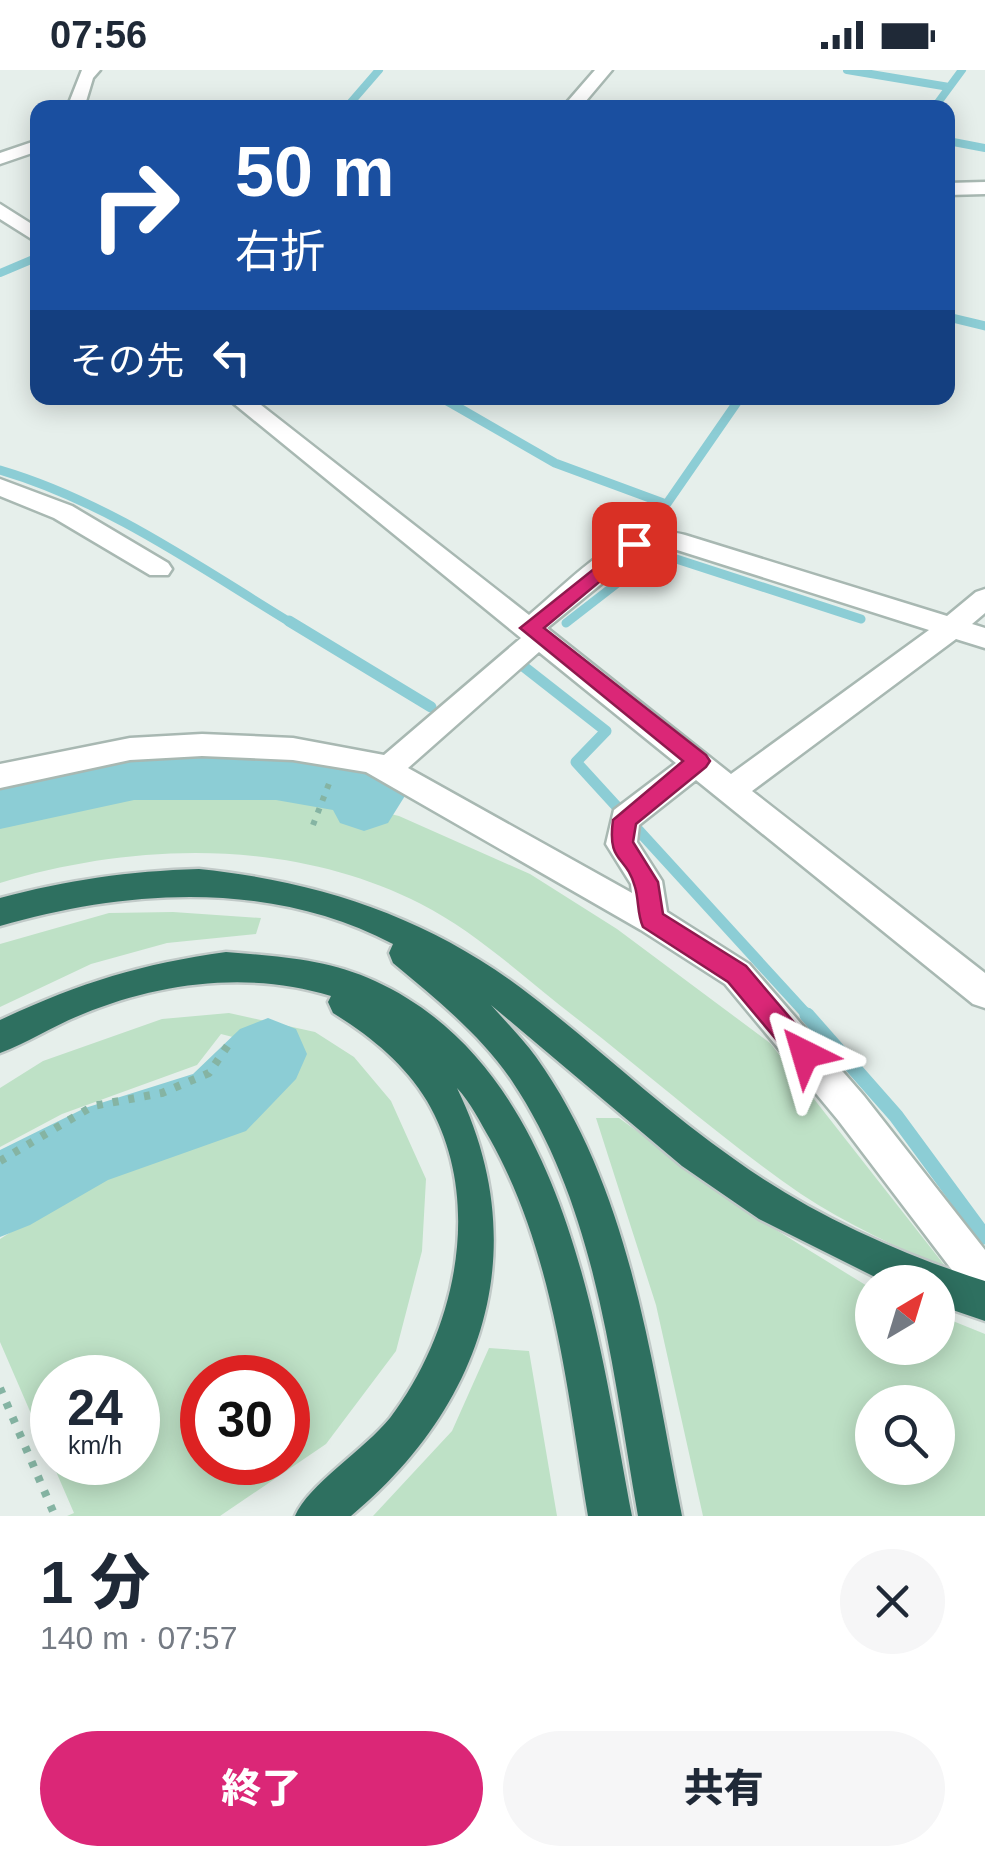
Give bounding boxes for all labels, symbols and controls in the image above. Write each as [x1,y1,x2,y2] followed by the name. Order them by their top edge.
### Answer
[50,14,147,56] text: 07:56
[235,133,395,211] text: 50 m
[70,140,200,270] icon: right
[235,226,325,277] text: 右折
[204,330,259,385] icon: left
[70,340,184,382] text: その先
[592,502,677,587] pin
[607,517,662,572] icon: arrive
[753,1002,857,1106] position arrow
[855,1265,955,1365] north arrow
[855,1265,955,1485] map controls
[180,1355,310,1485] speed limit sign: 30
[67,1380,123,1436] text: 24
[855,1385,955,1485] button: search
[68,1431,122,1459] text: km/h
[40,1549,150,1616] text: 1 分
[840,1549,945,1654] button: close
[40,1620,237,1656] text: 140 m · 07:57
[40,1731,483,1846] button: 終了
[503,1731,945,1846] button: 共有

